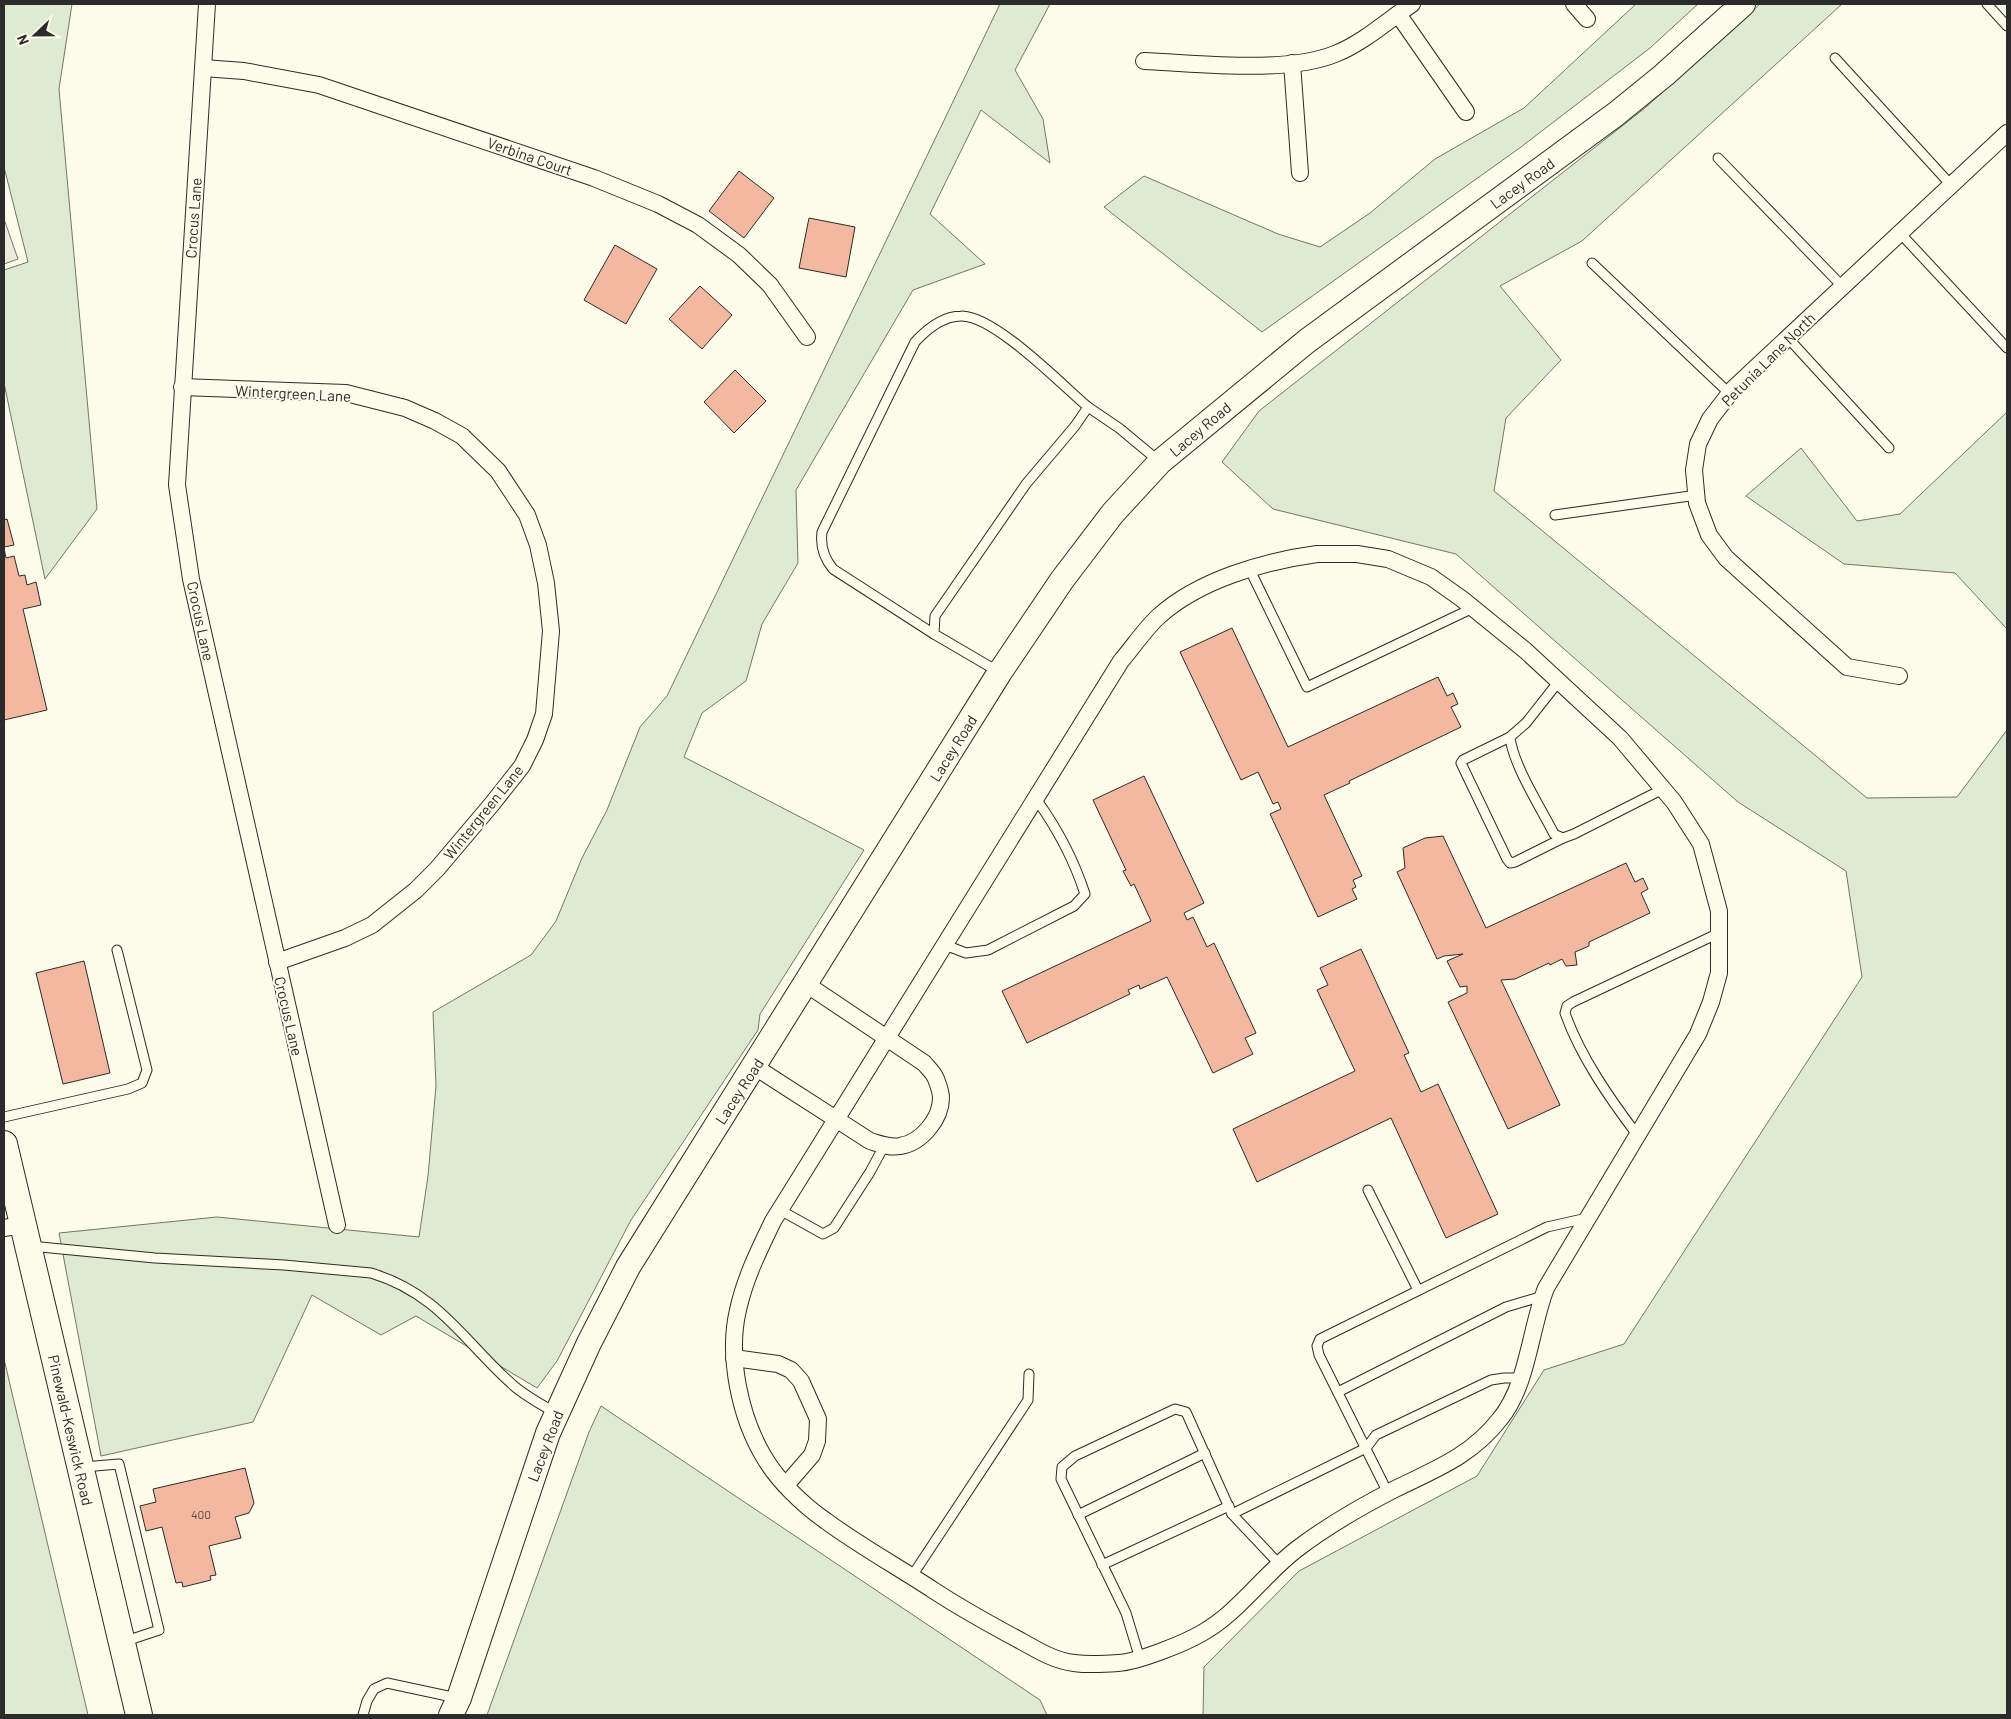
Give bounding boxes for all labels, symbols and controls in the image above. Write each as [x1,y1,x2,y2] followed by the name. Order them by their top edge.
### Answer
[10,10,60,60] north arrow
[13,33,32,48] text: N
[485,133,575,179] street label: Verbina Court
[1486,154,1558,212] street label: Lacey Road
[181,177,205,259] street label: Crocus Lane
[1717,308,1819,410] street label: Petunia Lane North
[234,381,352,405] street label: Wintergreen Lane
[1166,398,1234,460] street label: Lacey Road
[184,580,218,662] street label: Crocus Lane
[926,712,980,784] street label: Lacey Road
[439,761,527,863] street label: Wintergreen Lane
[271,975,307,1057] street label: Crocus Lane
[711,1055,767,1127] street label: Lacey Road
[45,1353,97,1507] street label: Pinewald-Keswick Road
[523,1408,567,1484] street label: Lacey Road
[191,1507,211,1521] house number: 400

